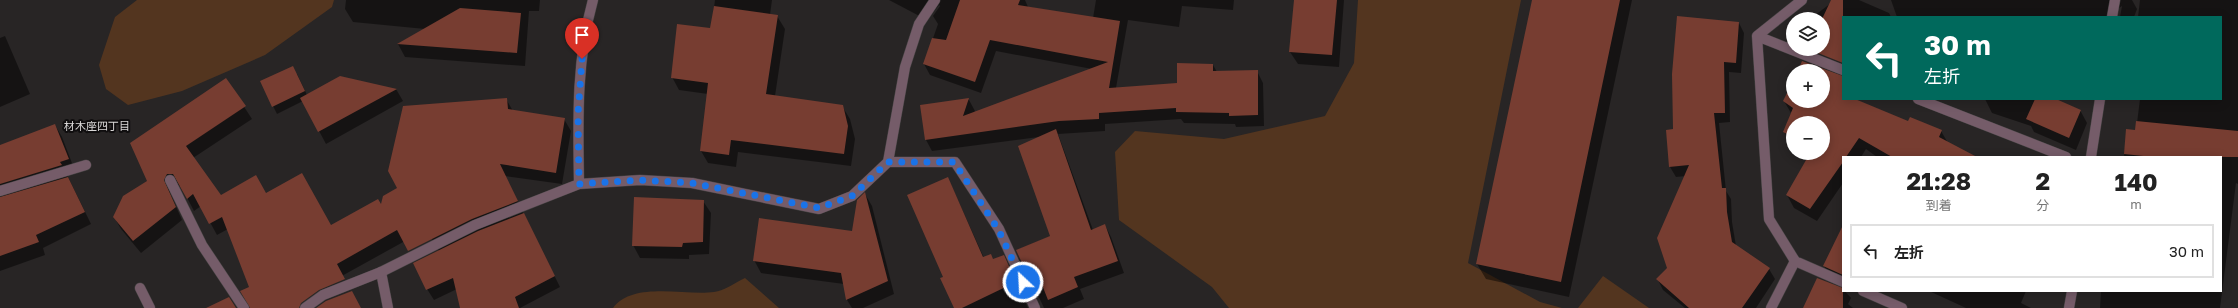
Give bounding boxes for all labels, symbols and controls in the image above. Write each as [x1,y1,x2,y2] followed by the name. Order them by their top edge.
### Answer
[1786,12,1830,160] map controls
[1786,12,1830,56] button: layers
[565,18,599,59] pin
[571,24,593,46] icon: arrive
[1924,28,1991,61] text: 30 m
[1858,32,1910,84] icon: left
[1786,64,1830,108] button: +
[1924,65,1960,87] text: 左折
[1786,116,1830,160] button: −
[64,119,130,132] district label: 材木座四丁目
[1906,166,1971,195] text: 21:28
[2036,166,2050,195] text: 2
[2115,167,2158,196] text: 140
[2130,196,2142,212] text: m
[1926,197,1952,213] text: 到着
[2036,197,2049,213] text: 分
[1860,240,1882,262] icon: left
[2169,242,2204,260] text: 30 m
[1894,243,1924,261] text: 左折
[1002,261,1044,303] position arrow

